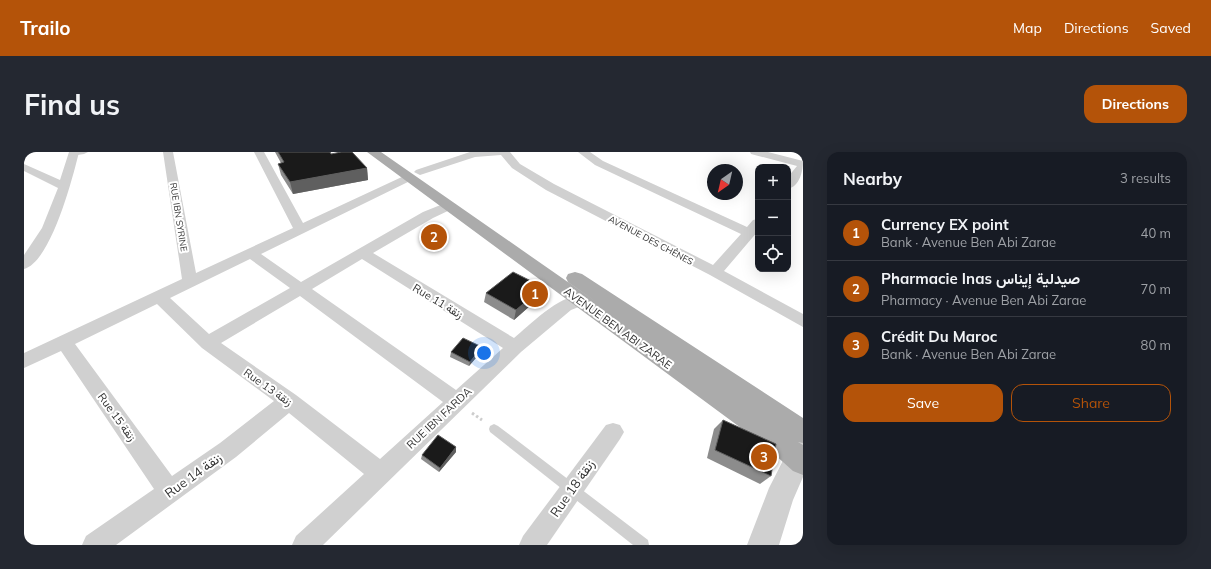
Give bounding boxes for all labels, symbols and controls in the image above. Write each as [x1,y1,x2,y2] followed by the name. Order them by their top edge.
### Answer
[20,16,71,40] text: Trailo
[1013,19,1042,37] text: Map
[1064,19,1129,37] text: Directions
[1151,19,1191,37] text: Saved
[1084,85,1187,123] button: Directions
[24,87,120,122] text: Find us
[707,164,743,200] north arrow
[755,164,791,272] map controls
[755,164,791,200] button: +
[843,168,902,189] text: Nearby
[1120,170,1171,186] text: 3 results
[168,182,190,252] street label: RUE IBN SYRINE
[755,200,791,236] button: −
[607,213,696,267] street label: AVENUE DES CHÊNES
[881,215,1009,234] text: Currency EX point
[421,222,447,252] pin: 2
[852,225,860,241] text: 1
[1141,225,1171,241] text: 40 m
[881,234,1056,250] text: Bank · Avenue Ben Abi Zarae
[755,236,791,272] button: locate
[881,269,1080,288] text: Pharmacie Inas صيدلية إيناس
[522,279,548,309] pin: 1
[410,281,466,322] street label: Rue 11 زنقة
[852,281,860,297] text: 2
[1141,281,1171,297] text: 70 m
[561,284,675,372] street label: AVENUE BEN ABI ZARAE
[881,292,1086,308] text: Pharmacy · Avenue Ben Abi Zarae
[881,327,997,346] text: Crédit Du Maroc
[852,337,860,353] text: 3
[1141,337,1171,353] text: 80 m
[474,343,494,363] your location
[881,346,1056,362] text: Bank · Avenue Ben Abi Zarae
[241,365,295,409] street label: Rue 13 زنقة
[404,384,474,452] street label: RUE IBN FARDA
[843,384,1003,422] button: Save
[1011,384,1171,422] button: Share
[95,390,139,444] street label: Rue 15 زنقة
[751,442,777,472] pin: 3
[161,449,225,502] street label: Rue 14 زنقة
[546,456,598,520] street label: Rue 18 زنقة

